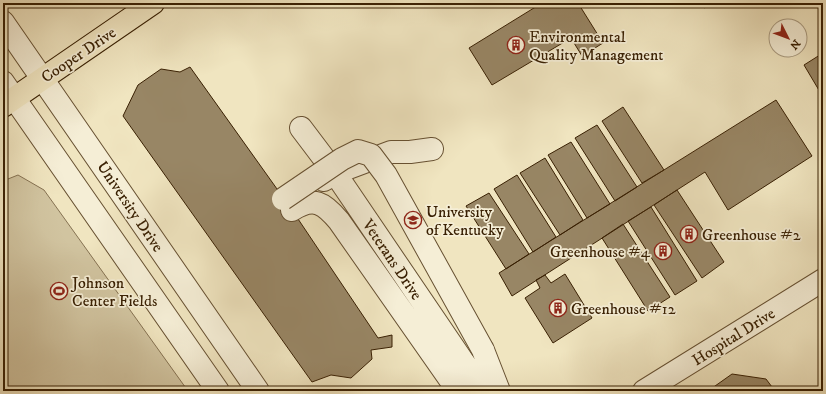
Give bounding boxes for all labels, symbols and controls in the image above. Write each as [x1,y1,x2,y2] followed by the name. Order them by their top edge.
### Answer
[768,18,808,58] north arrow
[37,22,120,87] street label: Cooper Drive
[529,27,663,65] place label: Environmental Quality Management
[506,35,526,55] building icon: Environmental Quality Management
[786,36,803,52] text: N
[92,157,168,256] street label: University Drive
[426,202,504,240] place label: University of Kentucky
[403,210,423,230] school or university icon: University of Kentucky
[357,215,427,304] street label: Veterans Drive
[679,224,699,244] building icon: Greenhouse #2
[702,225,801,245] place label: Greenhouse #2
[653,241,673,261] building icon: Greenhouse #4
[550,242,651,262] place label: Greenhouse #4
[70,273,157,311] place label: Johnson Center Fields
[49,281,69,301] sports icon: Johnson Center Fields
[548,298,568,318] building icon: Greenhouse #12
[571,299,676,319] place label: Greenhouse #12
[688,303,779,370] street label: Hospital Drive

